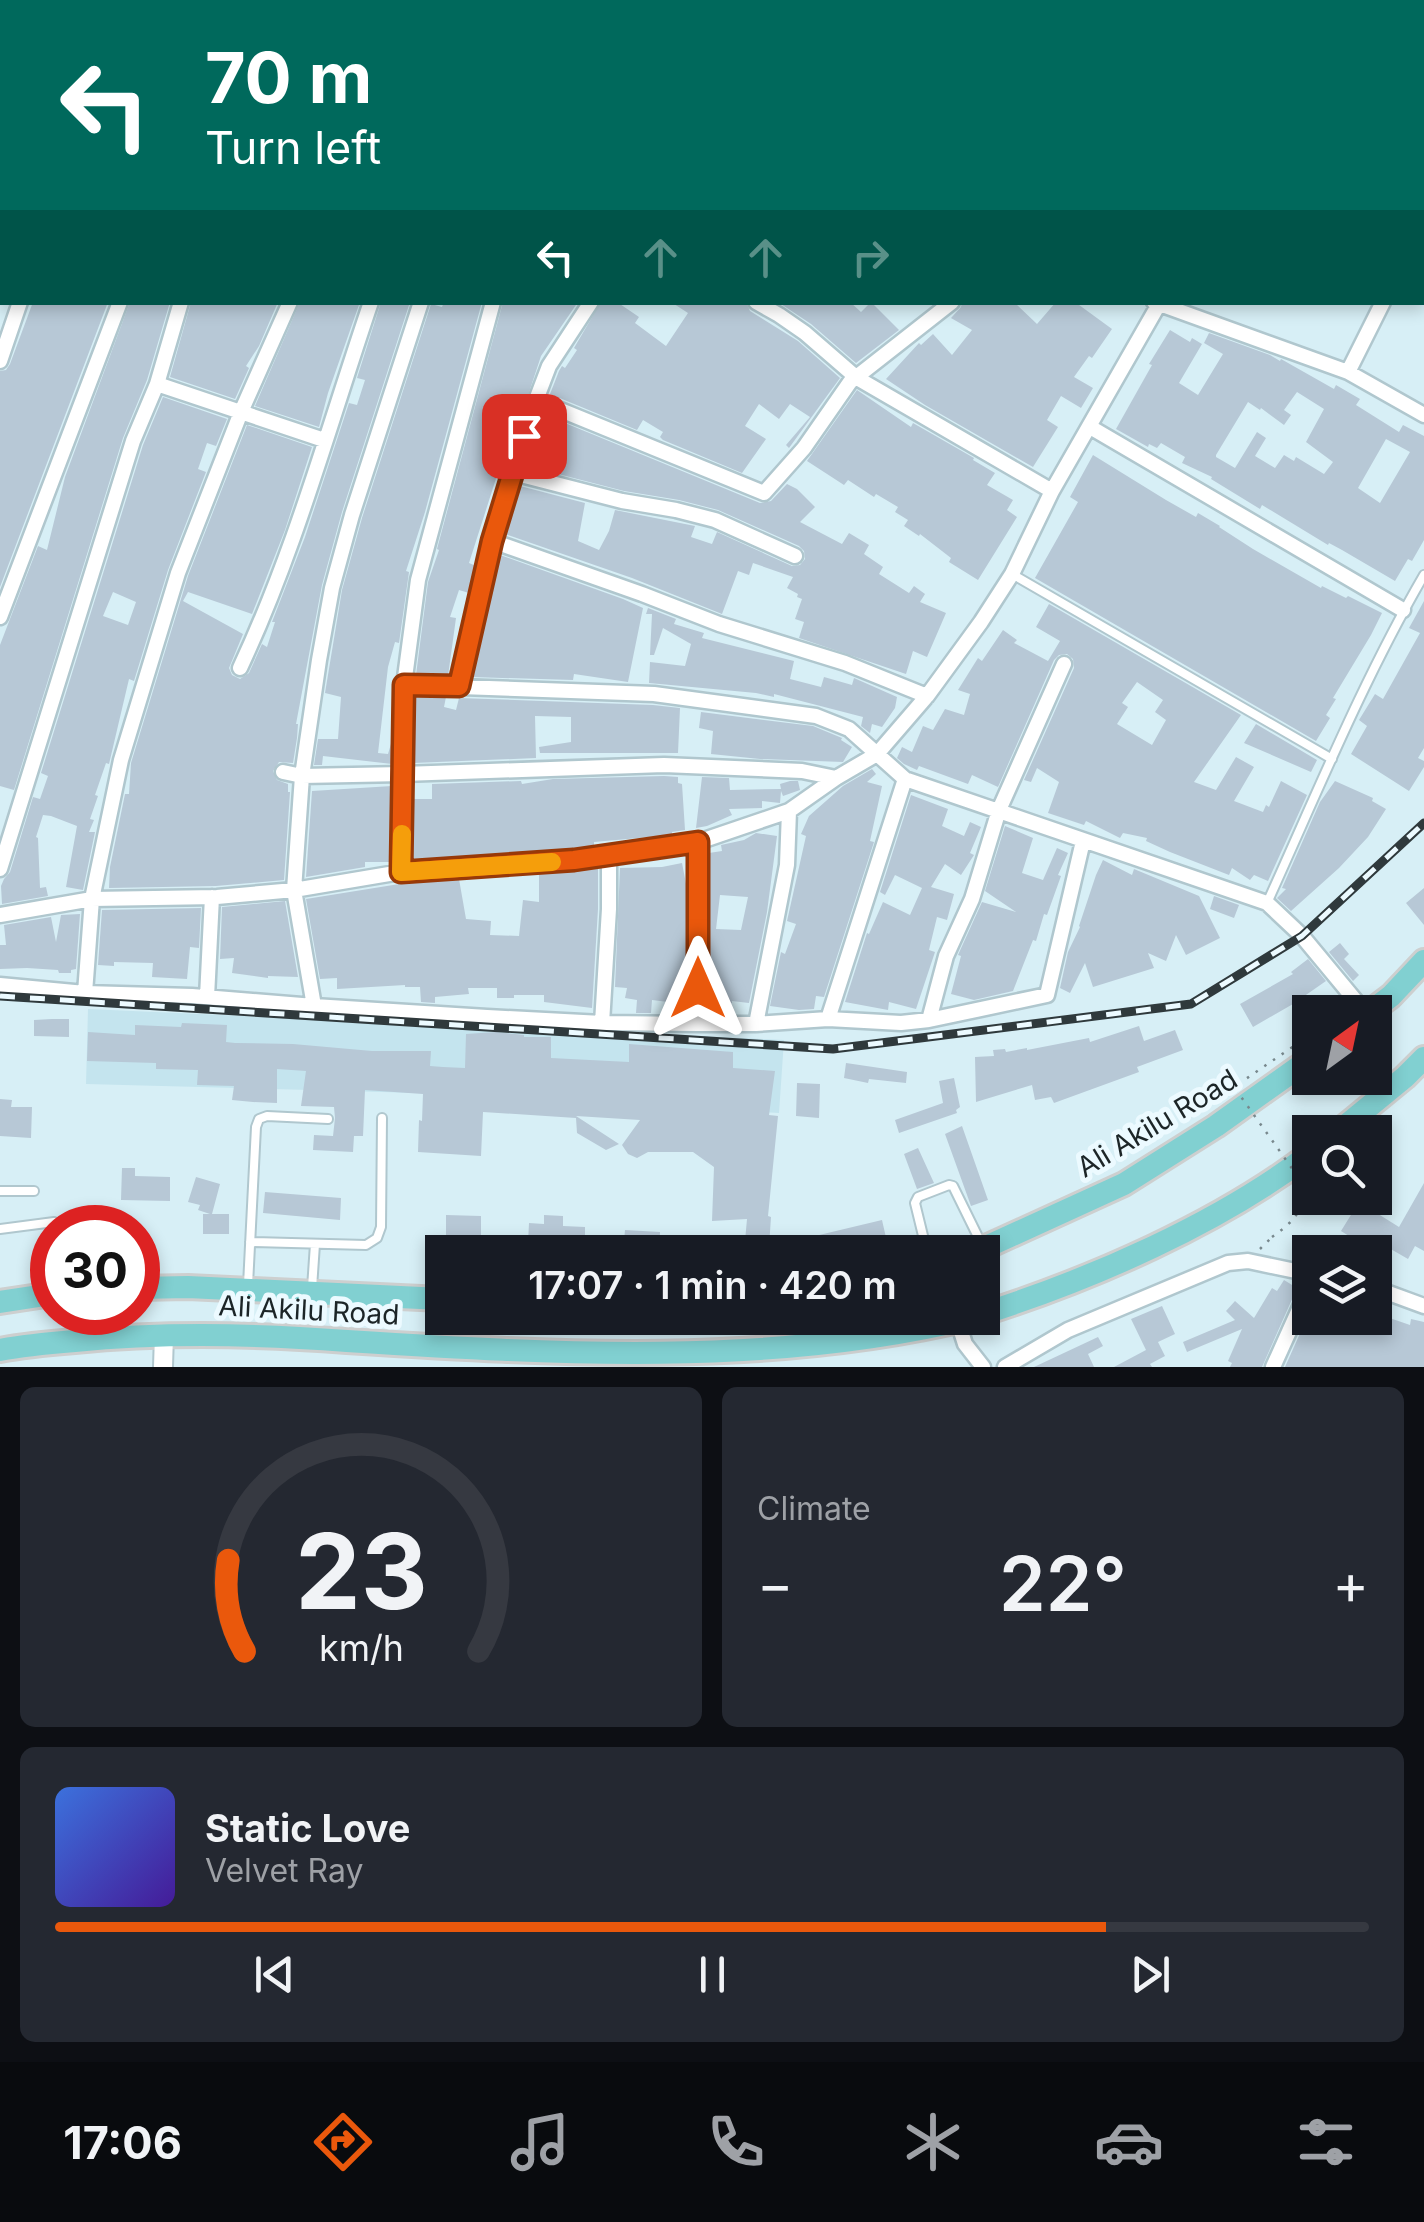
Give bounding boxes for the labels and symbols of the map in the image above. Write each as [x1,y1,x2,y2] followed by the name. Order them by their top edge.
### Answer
[482,394,567,479] pin
[646,936,750,1040] position arrow
[1292,995,1392,1095] north arrow
[1071,1062,1243,1184] street label: Ali Akilu Road
[30,1205,160,1335] speed limit sign: 30
[218,1288,400,1332] street label: Ali Akilu Road

